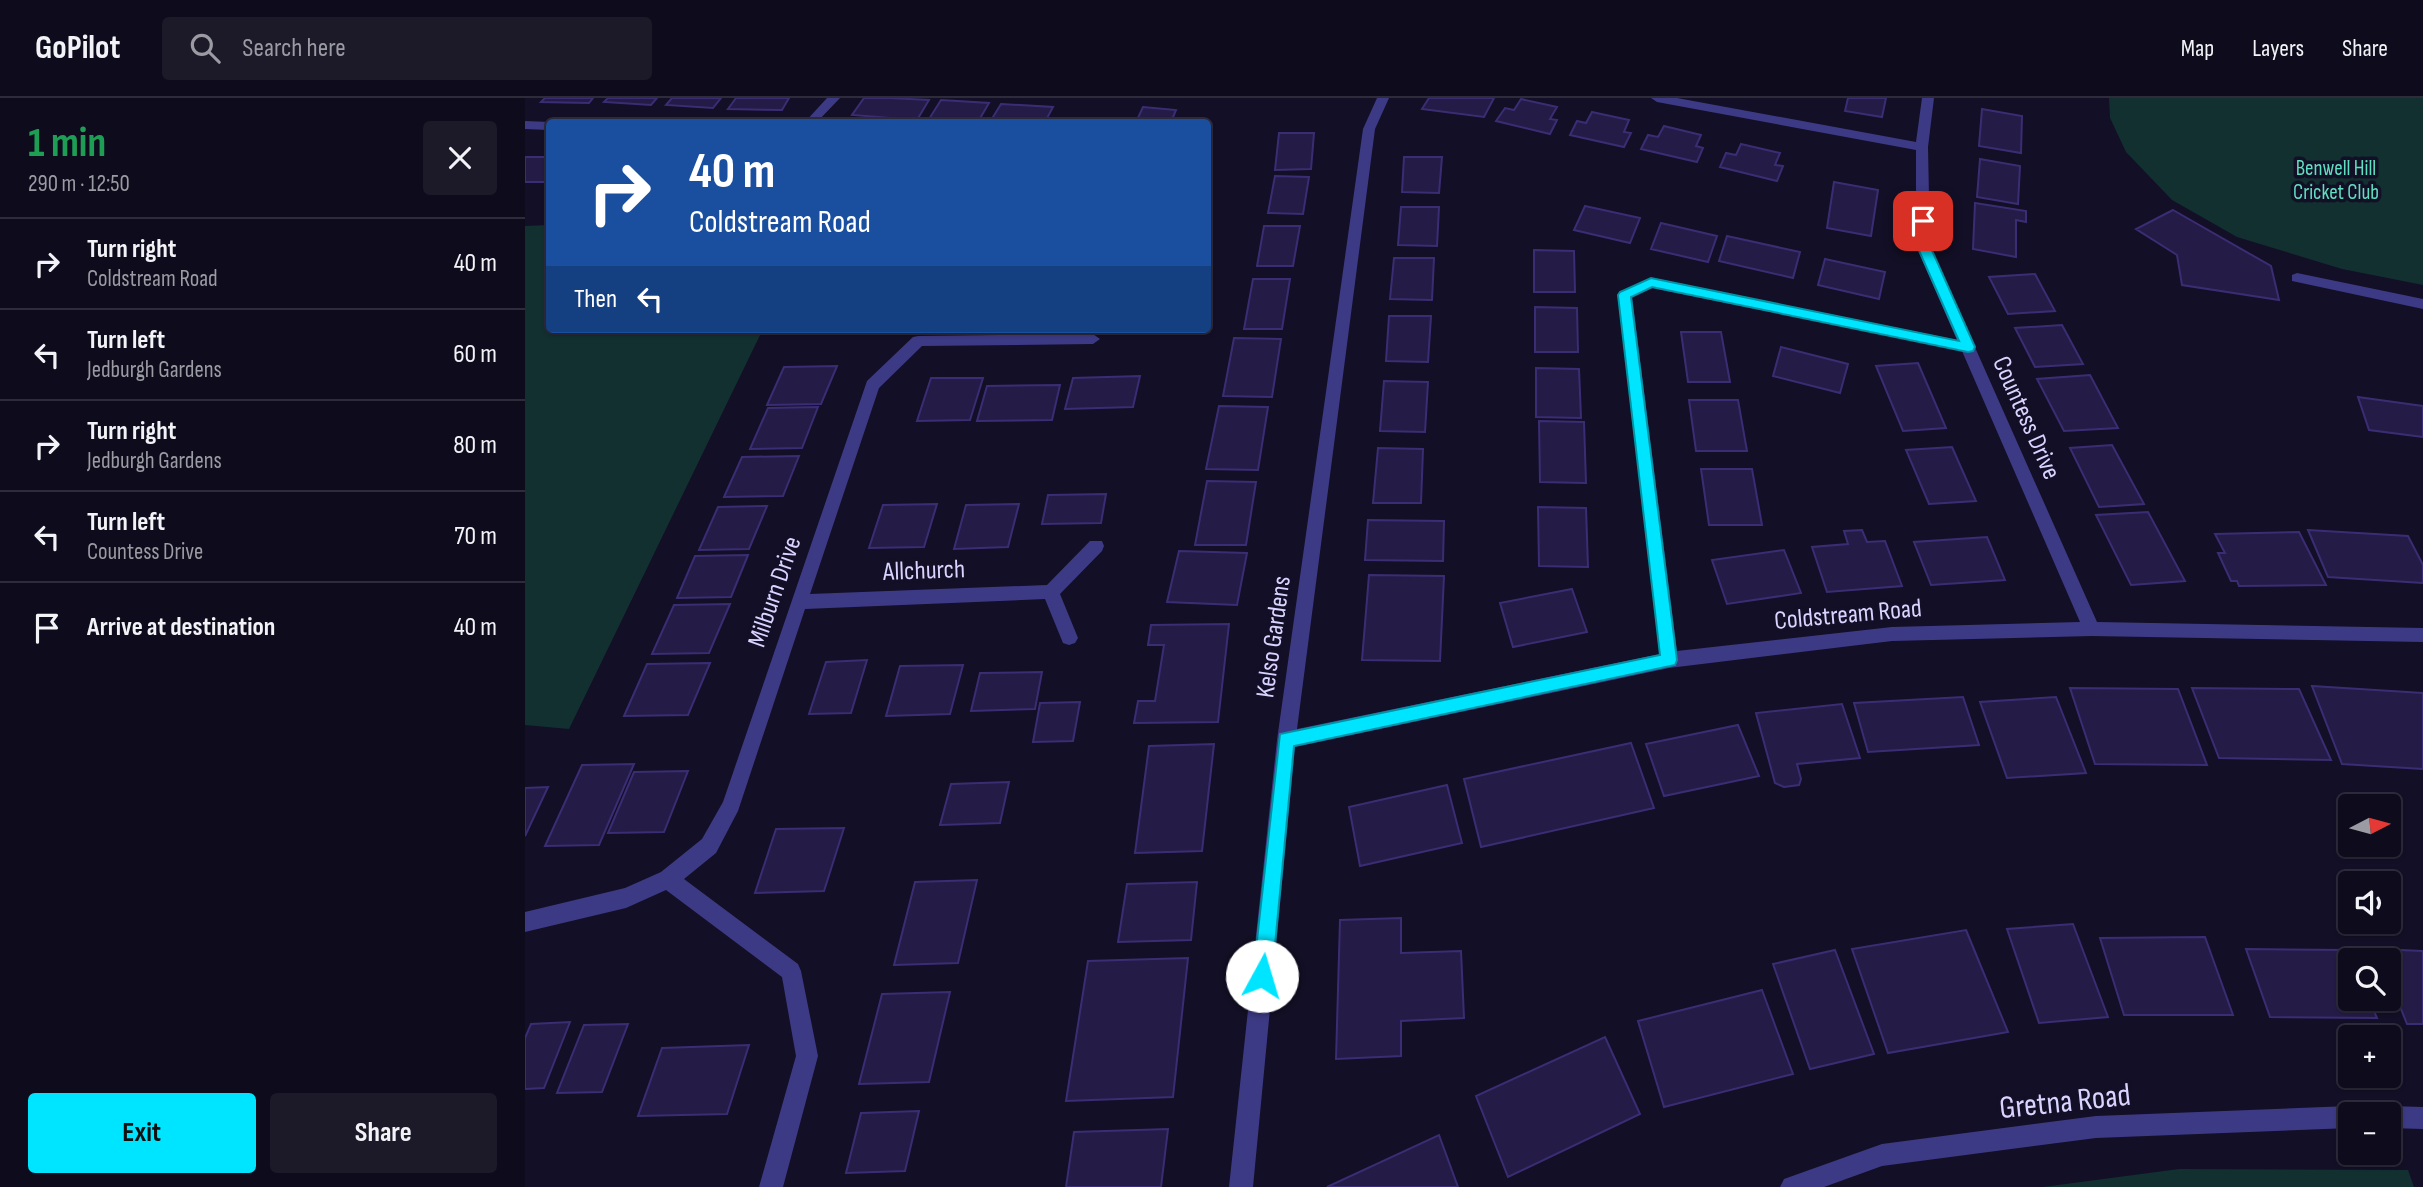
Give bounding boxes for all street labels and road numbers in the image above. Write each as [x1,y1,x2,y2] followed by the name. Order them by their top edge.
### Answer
[1985,352,2067,484] street label: Countess Drive
[742,533,808,651] street label: Milburn Drive
[881,554,966,588] street label: Allchurch
[1250,574,1298,700] street label: Kelso Gardens
[1773,593,1923,637] street label: Coldstream Road
[1997,1076,2133,1128] street label: Gretna Road

